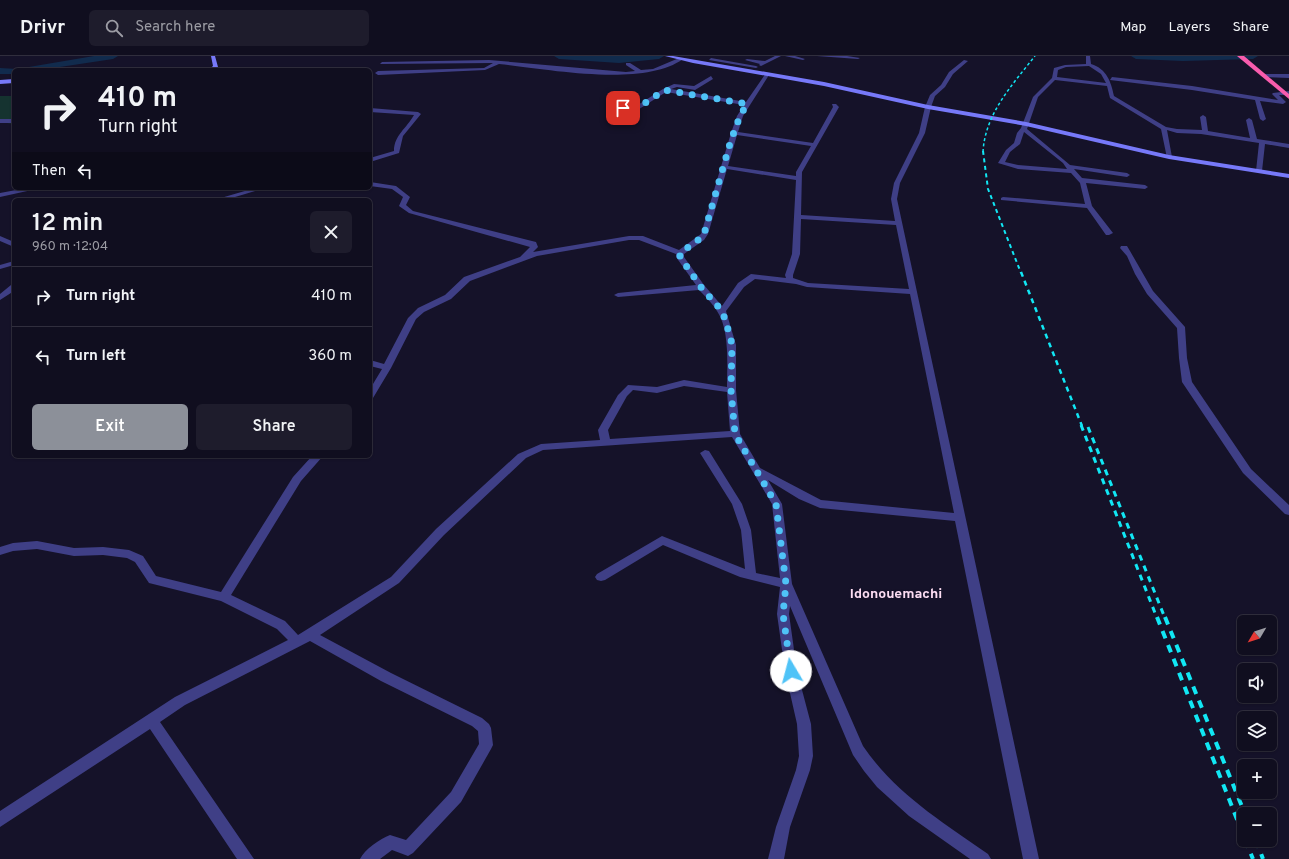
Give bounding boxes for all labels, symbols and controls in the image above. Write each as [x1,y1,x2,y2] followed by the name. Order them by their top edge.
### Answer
[89,10,369,46] search box
[20,16,65,40] text: Drivr
[103,17,125,39] icon: search
[135,18,215,37] text: Search here
[1120,19,1146,36] text: Map
[1168,19,1210,36] text: Layers
[1232,19,1269,36] text: Share
[98,81,177,117] text: 410 m
[32,84,84,136] icon: right
[606,91,640,125] pin
[612,97,634,119] icon: arrive
[98,116,178,139] text: Turn right
[74,160,96,182] icon: left
[32,162,66,181] text: Then
[32,209,103,239] text: 12 min
[310,211,352,253] button: close
[32,239,108,255] text: 960 m · 12:04
[32,286,54,308] icon: right
[66,287,135,306] text: Turn right
[311,287,352,306] text: 410 m
[32,346,54,368] icon: left
[66,347,126,366] text: Turn left
[308,347,352,366] text: 360 m
[32,404,188,450] button: Exit
[196,404,352,450] button: Share
[850,586,942,603] district label: Idonouemachi
[1237,615,1277,655] north arrow
[1237,615,1277,847] map controls
[770,650,812,692] position arrow
[1237,663,1277,703] button: sound
[1237,711,1277,751] button: layers
[1237,759,1277,799] button: +
[1237,807,1277,847] button: −

